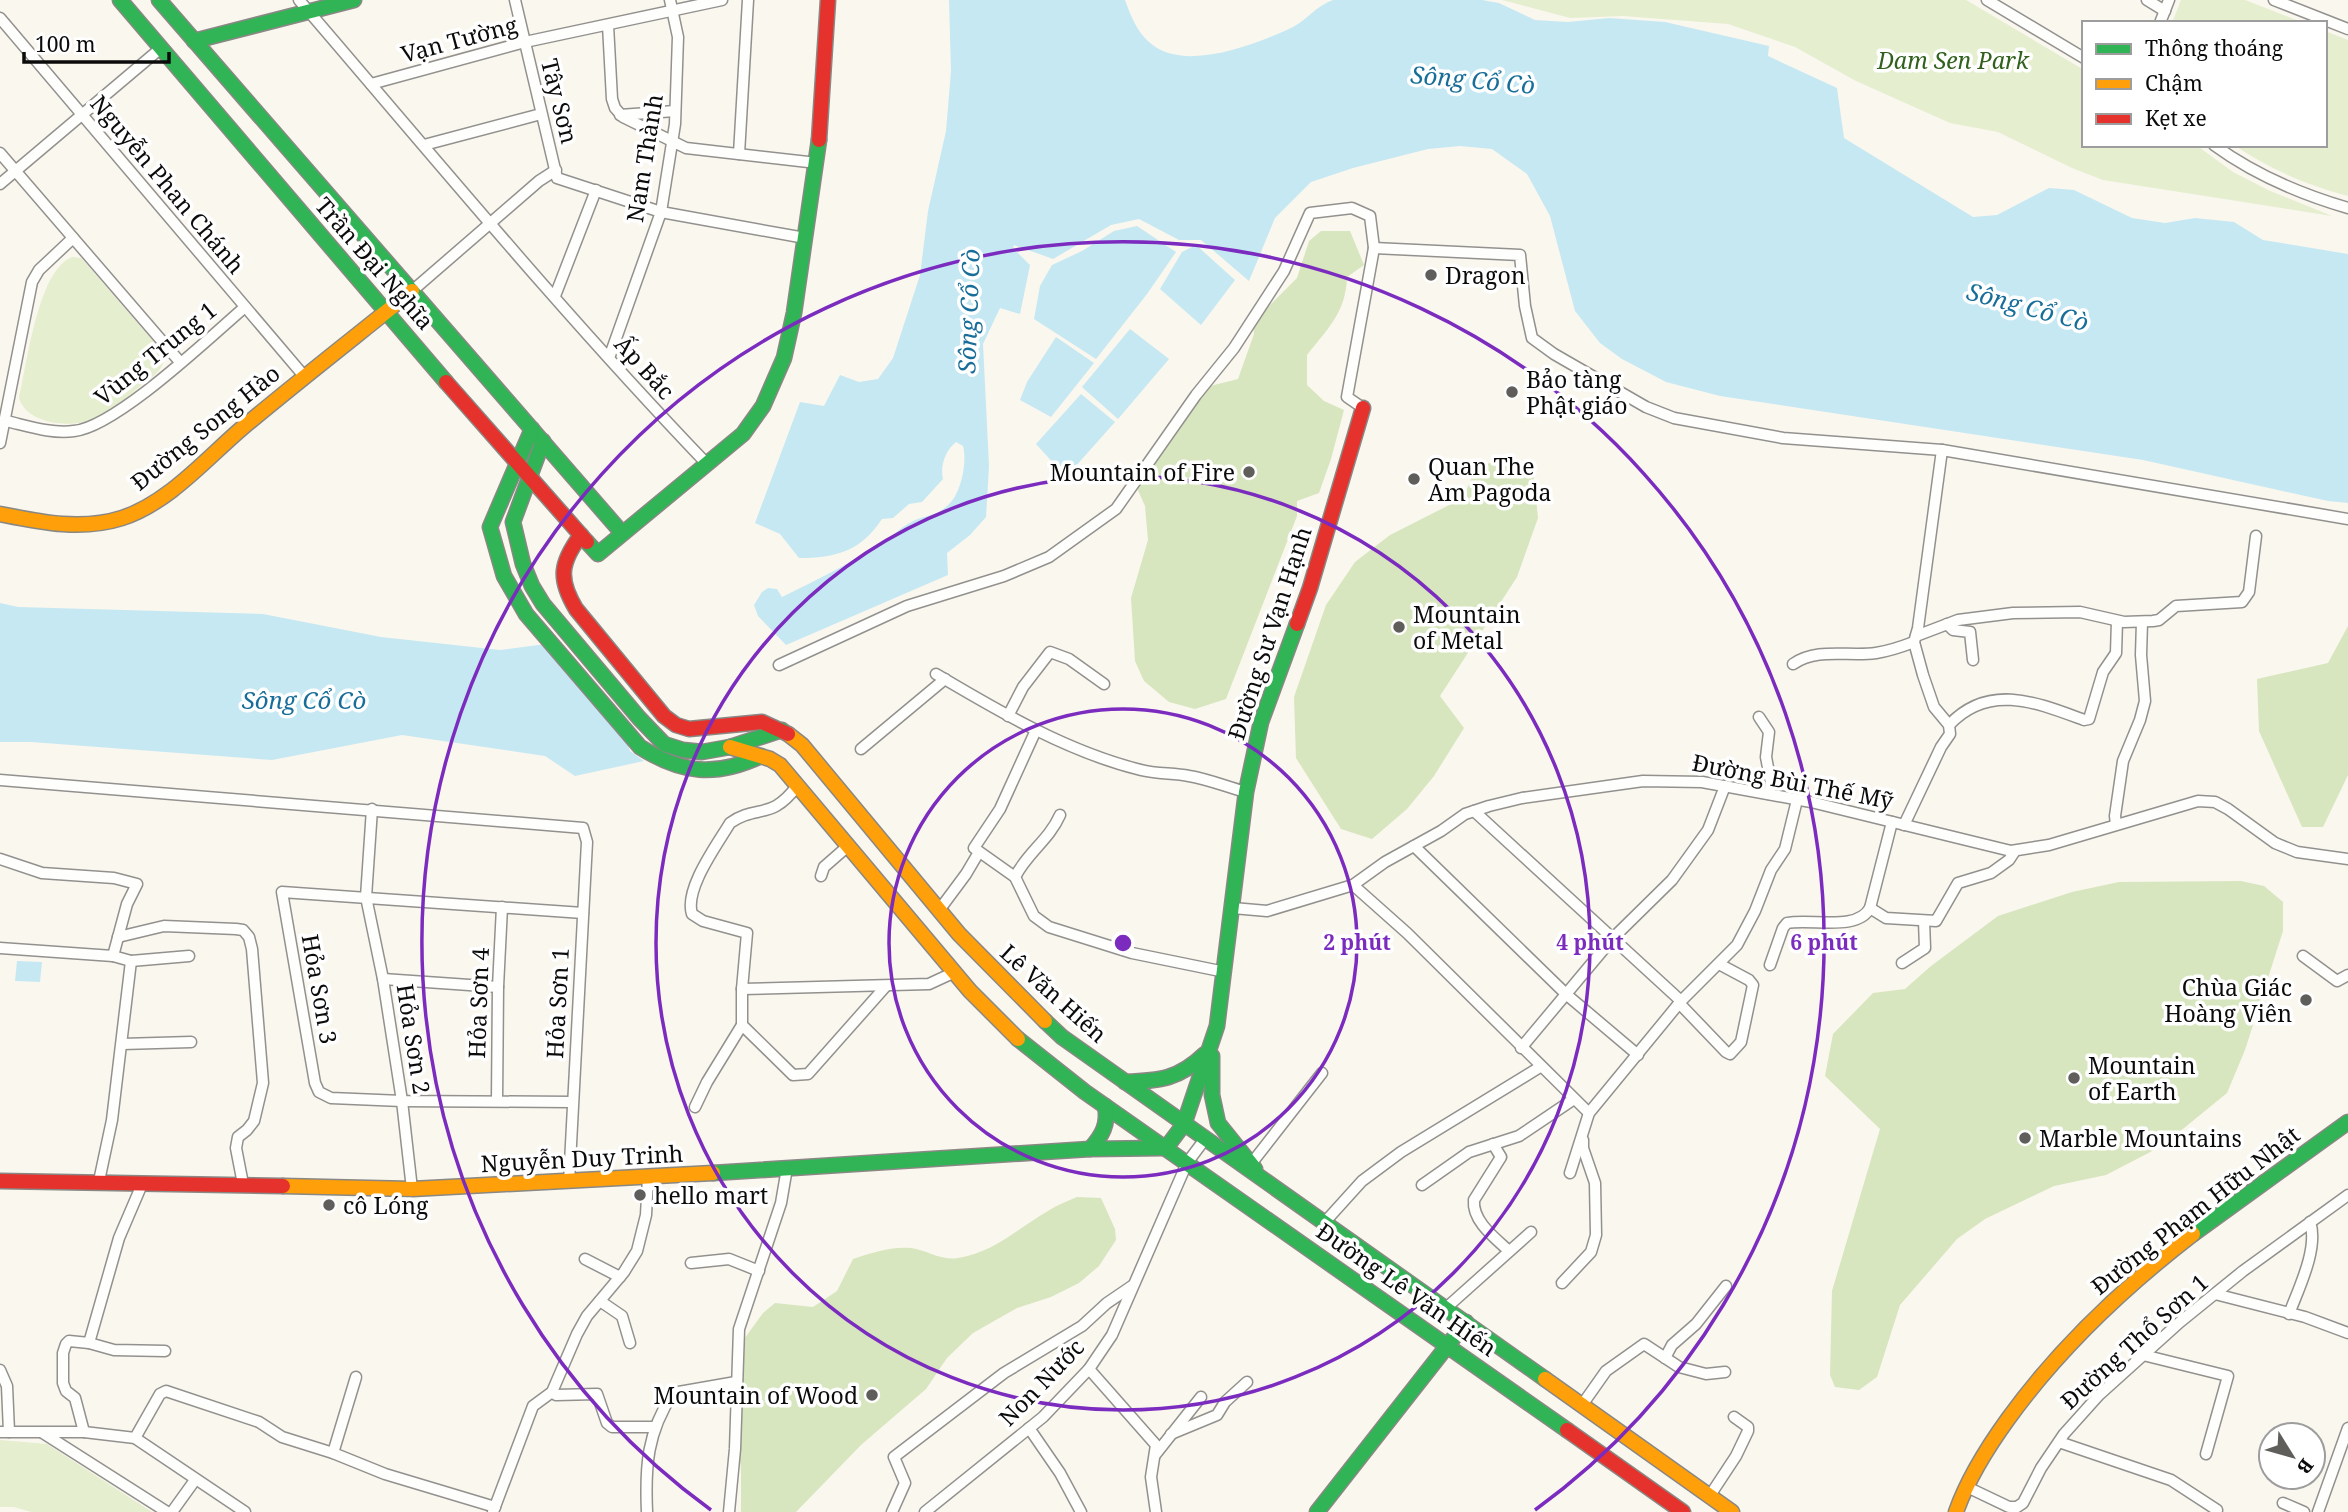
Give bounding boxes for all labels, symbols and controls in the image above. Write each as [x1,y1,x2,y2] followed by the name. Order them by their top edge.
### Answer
[397,8,521,70] street label: Vạn Tường
[24,21,170,65] scale bar
[2082,21,2327,147] legend
[35,30,96,58] text: 100 m
[2145,34,2284,62] text: Thông thoáng
[1876,44,2030,76] park label: Dam Sen Park
[534,55,586,147] street label: Tây Sơn
[1409,57,1537,101] water label: Sông Cổ Cò
[2145,69,2203,97] text: Chậm
[84,88,252,280] street label: Nguyễn Phan Chánh
[618,92,670,224] street label: Nam Thành
[2145,104,2207,132] text: Kẹt xe
[308,190,442,336] street label: Trần Đại Nghĩa
[949,248,987,374] water label: Sông Cổ Cò
[1445,259,1526,291] place label: Dragon
[1423,267,1439,283] marker: Dragon
[1964,274,2092,338] water label: Sông Cổ Cò
[87,294,223,412] street label: Vùng Trung 1
[608,328,682,406] street label: Ấp Bắc
[124,357,286,497] street label: Đường Song Hào
[1526,363,1627,421] place label: Bảo tàng Phật giáo
[1504,384,1520,400] marker: Bảo tàng Phật giáo
[1428,450,1552,508] place label: Quan The Am Pagoda
[1050,456,1235,488] place label: Mountain of Fire
[1241,464,1257,480] marker: Mountain of Fire
[1406,471,1422,487] marker: Quan The Am Pagoda
[1219,522,1319,744] street label: Đường Sư Vạn Hạnh
[1413,598,1521,656] place label: Mountain of Metal
[1391,619,1407,635] marker: Mountain of Metal
[242,683,366,716] water label: Sông Cổ Cò
[1690,746,1896,816] street label: Đường Bùi Thế Mỹ
[1323,928,1391,956] text: 2 phút
[1556,928,1624,956] text: 4 phút
[1790,928,1858,956] text: 6 phút
[1111,931,1135,955] centre of rings
[295,932,345,1046] street label: Hỏa Sơn 3
[994,937,1114,1050] street label: Lê Văn Hiến
[460,947,496,1059] street label: Hỏa Sơn 4
[538,947,576,1059] street label: Hỏa Sơn 1
[2164,971,2292,1029] place label: Chùa Giác Hoàng Viên
[390,982,438,1096] street label: Hỏa Sơn 2
[2298,992,2314,1008] marker: Chùa Giác Hoàng Viên
[2088,1049,2196,1107] place label: Mountain of Earth
[2066,1070,2082,1086] marker: Mountain of Earth
[2084,1118,2306,1302] street label: Đường Phạm Hữu Nhật
[2039,1122,2242,1154] place label: Marble Mountains
[2017,1130,2033,1146] marker: Marble Mountains
[480,1137,684,1179] street label: Nguyễn Duy Trinh
[654,1179,768,1211] place label: hello mart
[632,1187,648,1203] marker: hello mart
[343,1189,429,1221] place label: cô Lóng
[321,1197,337,1213] marker: cô Lóng
[1311,1215,1504,1363] street label: Đường Lê Văn Hiến
[2053,1266,2215,1416] street label: Đường Thổ Sơn 1
[991,1331,1091,1433] street label: Non Nước
[653,1379,858,1411] place label: Mountain of Wood
[864,1387,880,1403] marker: Mountain of Wood
[2257,1421,2327,1491] north arrow
[2291,1453,2320,1479] text: B

